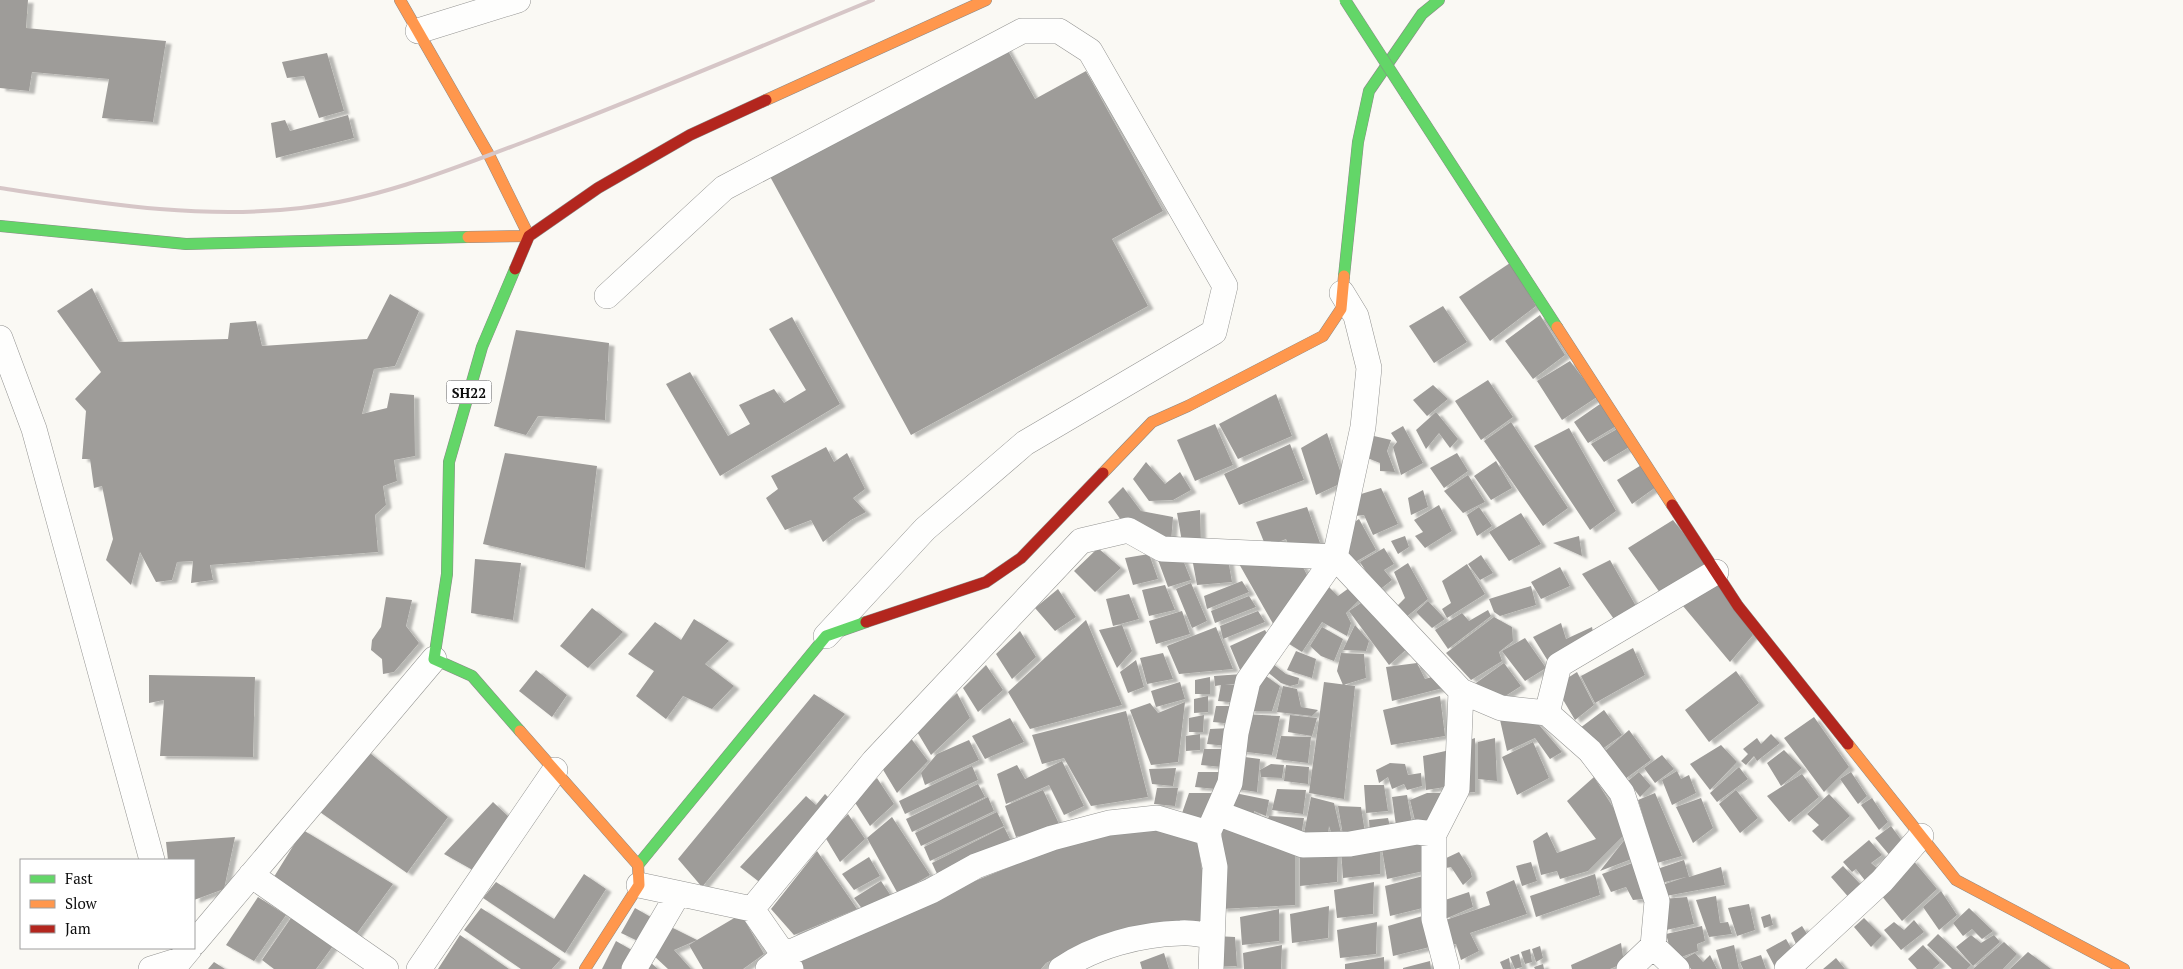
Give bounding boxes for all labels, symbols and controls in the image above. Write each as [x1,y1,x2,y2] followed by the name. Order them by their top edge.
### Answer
[446,381,492,404] road number: SH22
[20,859,195,949] legend
[65,868,93,888] text: Fast
[65,893,98,913] text: Slow
[65,918,91,938] text: Jam

